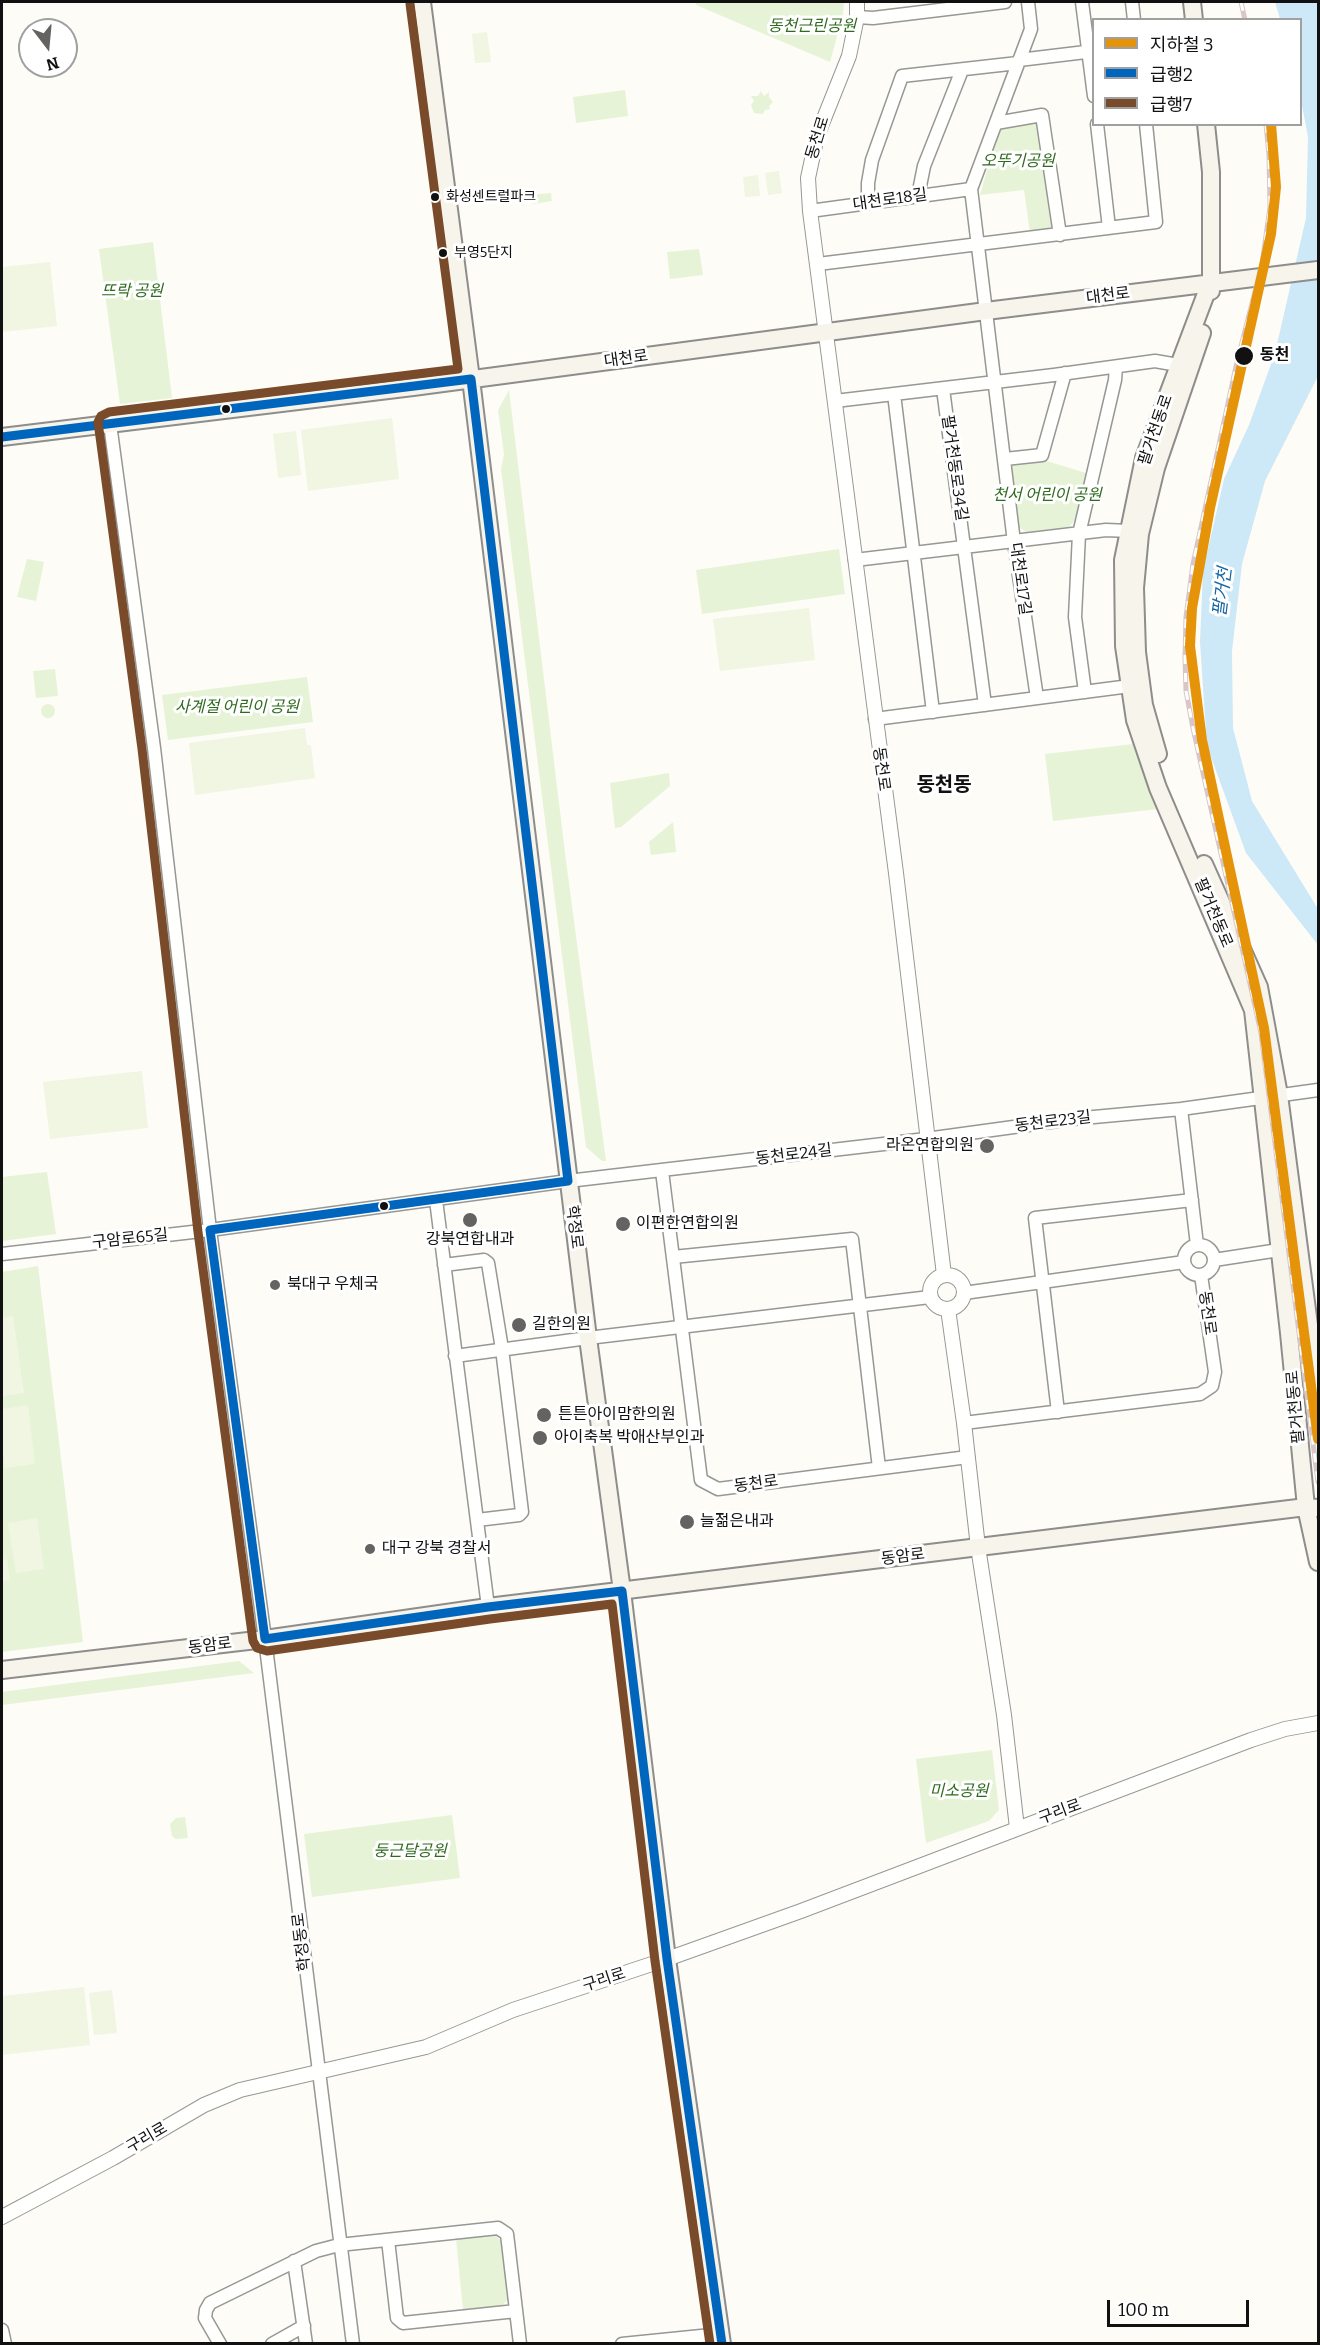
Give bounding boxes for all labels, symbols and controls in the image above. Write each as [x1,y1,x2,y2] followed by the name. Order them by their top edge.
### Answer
[768,17,856,37] park label: 동천근린공원
[18,18,78,78] north arrow
[1092,18,1302,126] legend
[1150,34,1214,56] text: 지하철 3
[44,53,61,75] text: N
[1150,64,1193,86] text: 급행2
[1150,94,1192,116] text: 급행7
[802,114,834,162] street label: 동천로
[981,152,1055,172] park label: 오뚜기공원
[852,185,928,215] street label: 대천로18길
[446,189,536,205] place label: 화성센트럴파크
[429,191,441,203] marker: 화성센트럴파크
[454,245,513,261] place label: 부영5단지
[437,247,449,259] marker: 부영5단지
[101,282,163,302] park label: 뜨락 공원
[1085,284,1131,308] street label: 대천로
[1233,345,1255,367] marker: 동천
[603,346,649,372] street label: 대천로
[1260,346,1289,366] place label: 동천
[1135,392,1177,468] street label: 팔거천동로
[220,403,232,415] unlabelled marker
[937,414,971,522] street label: 팔거천동로34길
[992,486,1102,506] park label: 천서 어린이 공원
[1005,541,1035,617] street label: 대천로17길
[1209,566,1237,618] water label: 팔거천
[175,698,299,718] park label: 사계절 어린이 공원
[868,746,894,792] street label: 동천로
[916,773,972,797] district label: 동천동
[1190,875,1236,951] street label: 팔거천동로
[1014,1108,1092,1136] street label: 동천로23길
[886,1136,974,1156] place label: 라온연합의원
[978,1137,996,1155] marker: 라온연합의원
[755,1141,833,1169] street label: 동천로24길
[378,1200,390,1212] unlabelled marker
[562,1204,586,1250] street label: 학정로
[461,1211,479,1229] marker: 강북연합내과
[636,1214,739,1234] place label: 이편한연합의원
[614,1215,632,1233] marker: 이편한연합의원
[91,1225,169,1253] street label: 구암로65길
[426,1230,514,1250] place label: 강북연합내과
[287,1275,379,1295] place label: 북대구 우체국
[268,1278,282,1292] marker: 북대구 우체국
[1194,1290,1220,1336] street label: 동천로
[532,1315,591,1335] place label: 길한의원
[510,1316,528,1334] marker: 길한의원
[1283,1370,1309,1444] street label: 팔거천동로
[558,1405,676,1425] place label: 튼튼아이맘한의원
[535,1406,553,1424] marker: 튼튼아이맘한의원
[554,1428,704,1448] place label: 아이축복 박애산부인과
[531,1429,549,1447] marker: 아이축복 박애산부인과
[733,1471,779,1497] street label: 동천로
[700,1512,774,1532] place label: 늘젊은내과
[678,1513,696,1531] marker: 늘젊은내과
[382,1539,491,1559] place label: 대구 강북 경찰서
[363,1542,377,1556] marker: 대구 강북 경찰서
[880,1545,926,1569] street label: 동암로
[187,1634,233,1658] street label: 동암로
[930,1782,988,1802] park label: 미소공원
[1036,1795,1084,1829] street label: 구리로
[373,1842,447,1862] park label: 둥근달공원
[289,1912,315,1972] street label: 학정동로
[580,1964,628,1996] street label: 구리로
[123,2119,171,2157] street label: 구리로
[1110,2288,1252,2326] scale bar
[1118,2299,1169,2321] text: 100 m

